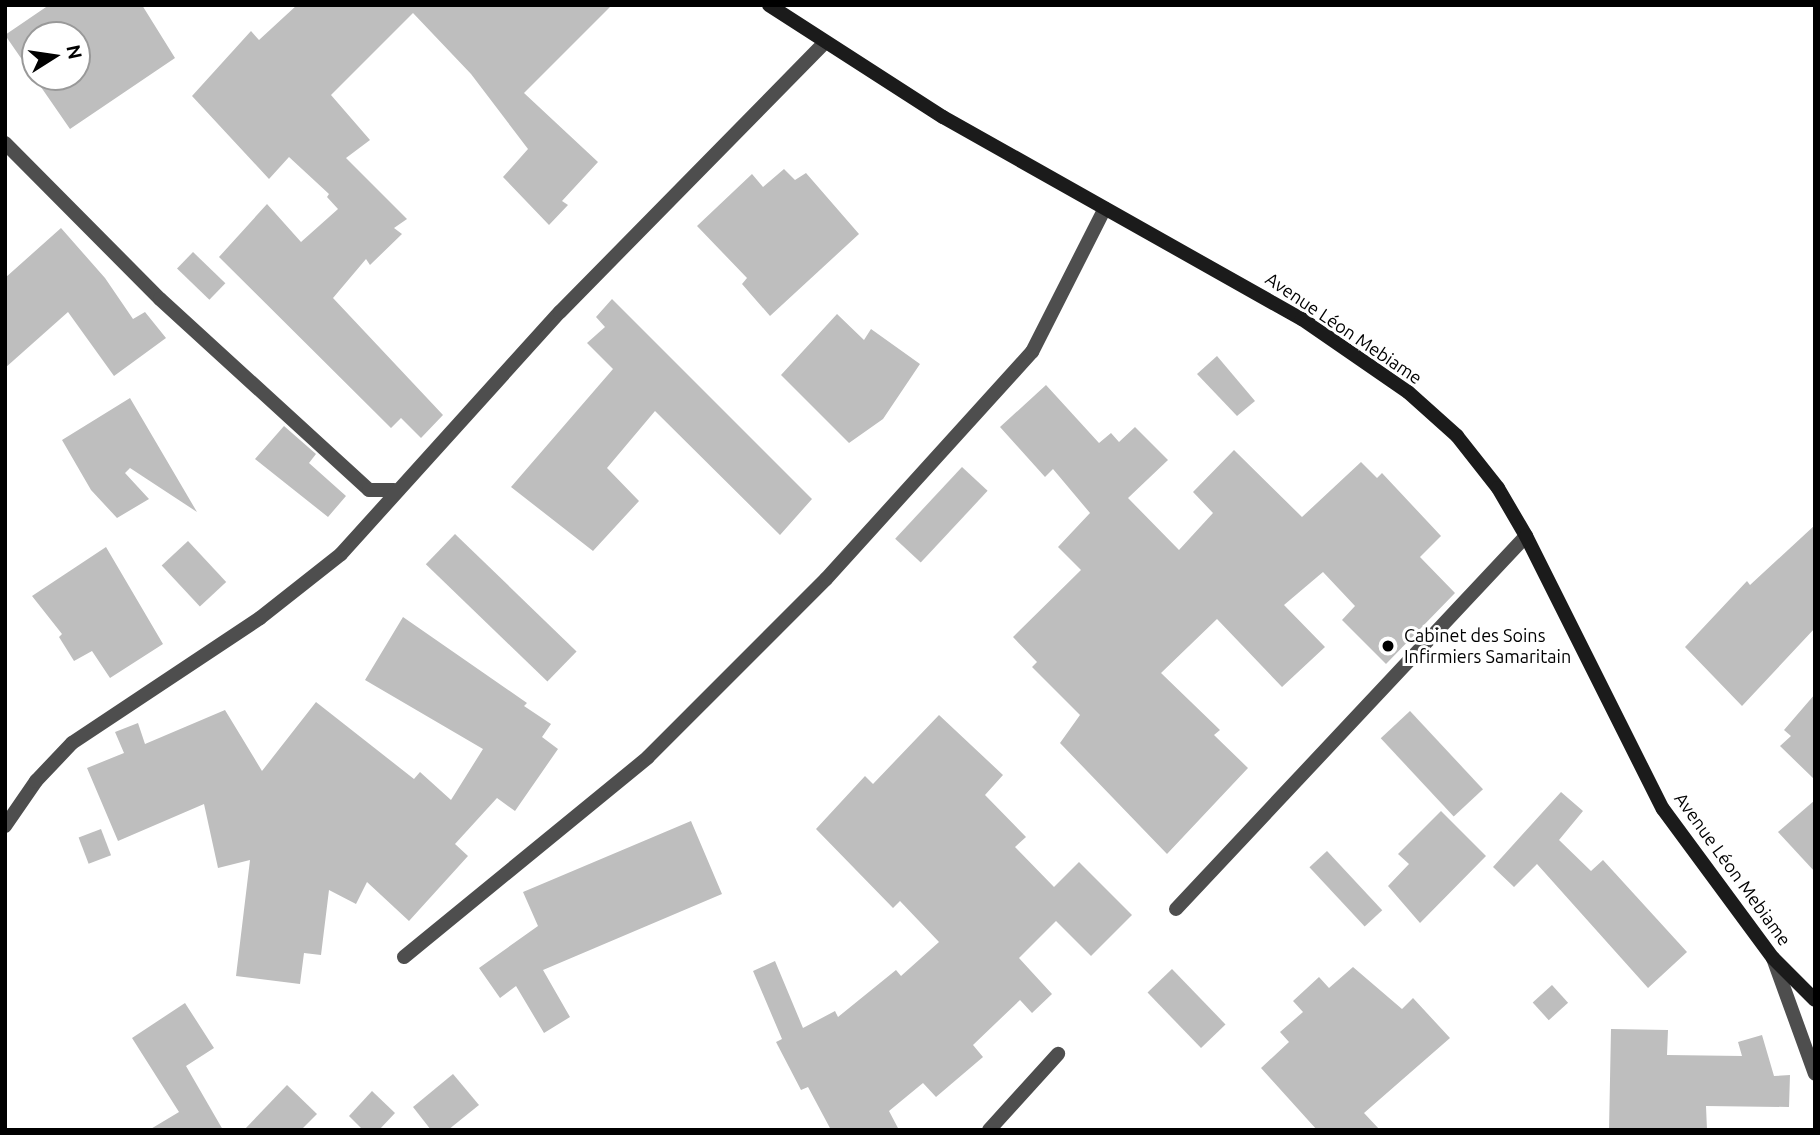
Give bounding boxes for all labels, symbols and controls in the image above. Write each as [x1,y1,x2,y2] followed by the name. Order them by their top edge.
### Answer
[21,21,91,91] north arrow
[62,43,87,61] text: N
[1262,268,1426,388] street label: Avenue Léon Mebiame
[1404,625,1571,668] place label: Cabinet des Soins Infirmiers Samaritain
[1378,636,1398,656] marker: Cabinet des Soins Infirmiers Samaritain
[1670,788,1796,950] street label: Avenue Léon Mebiame

